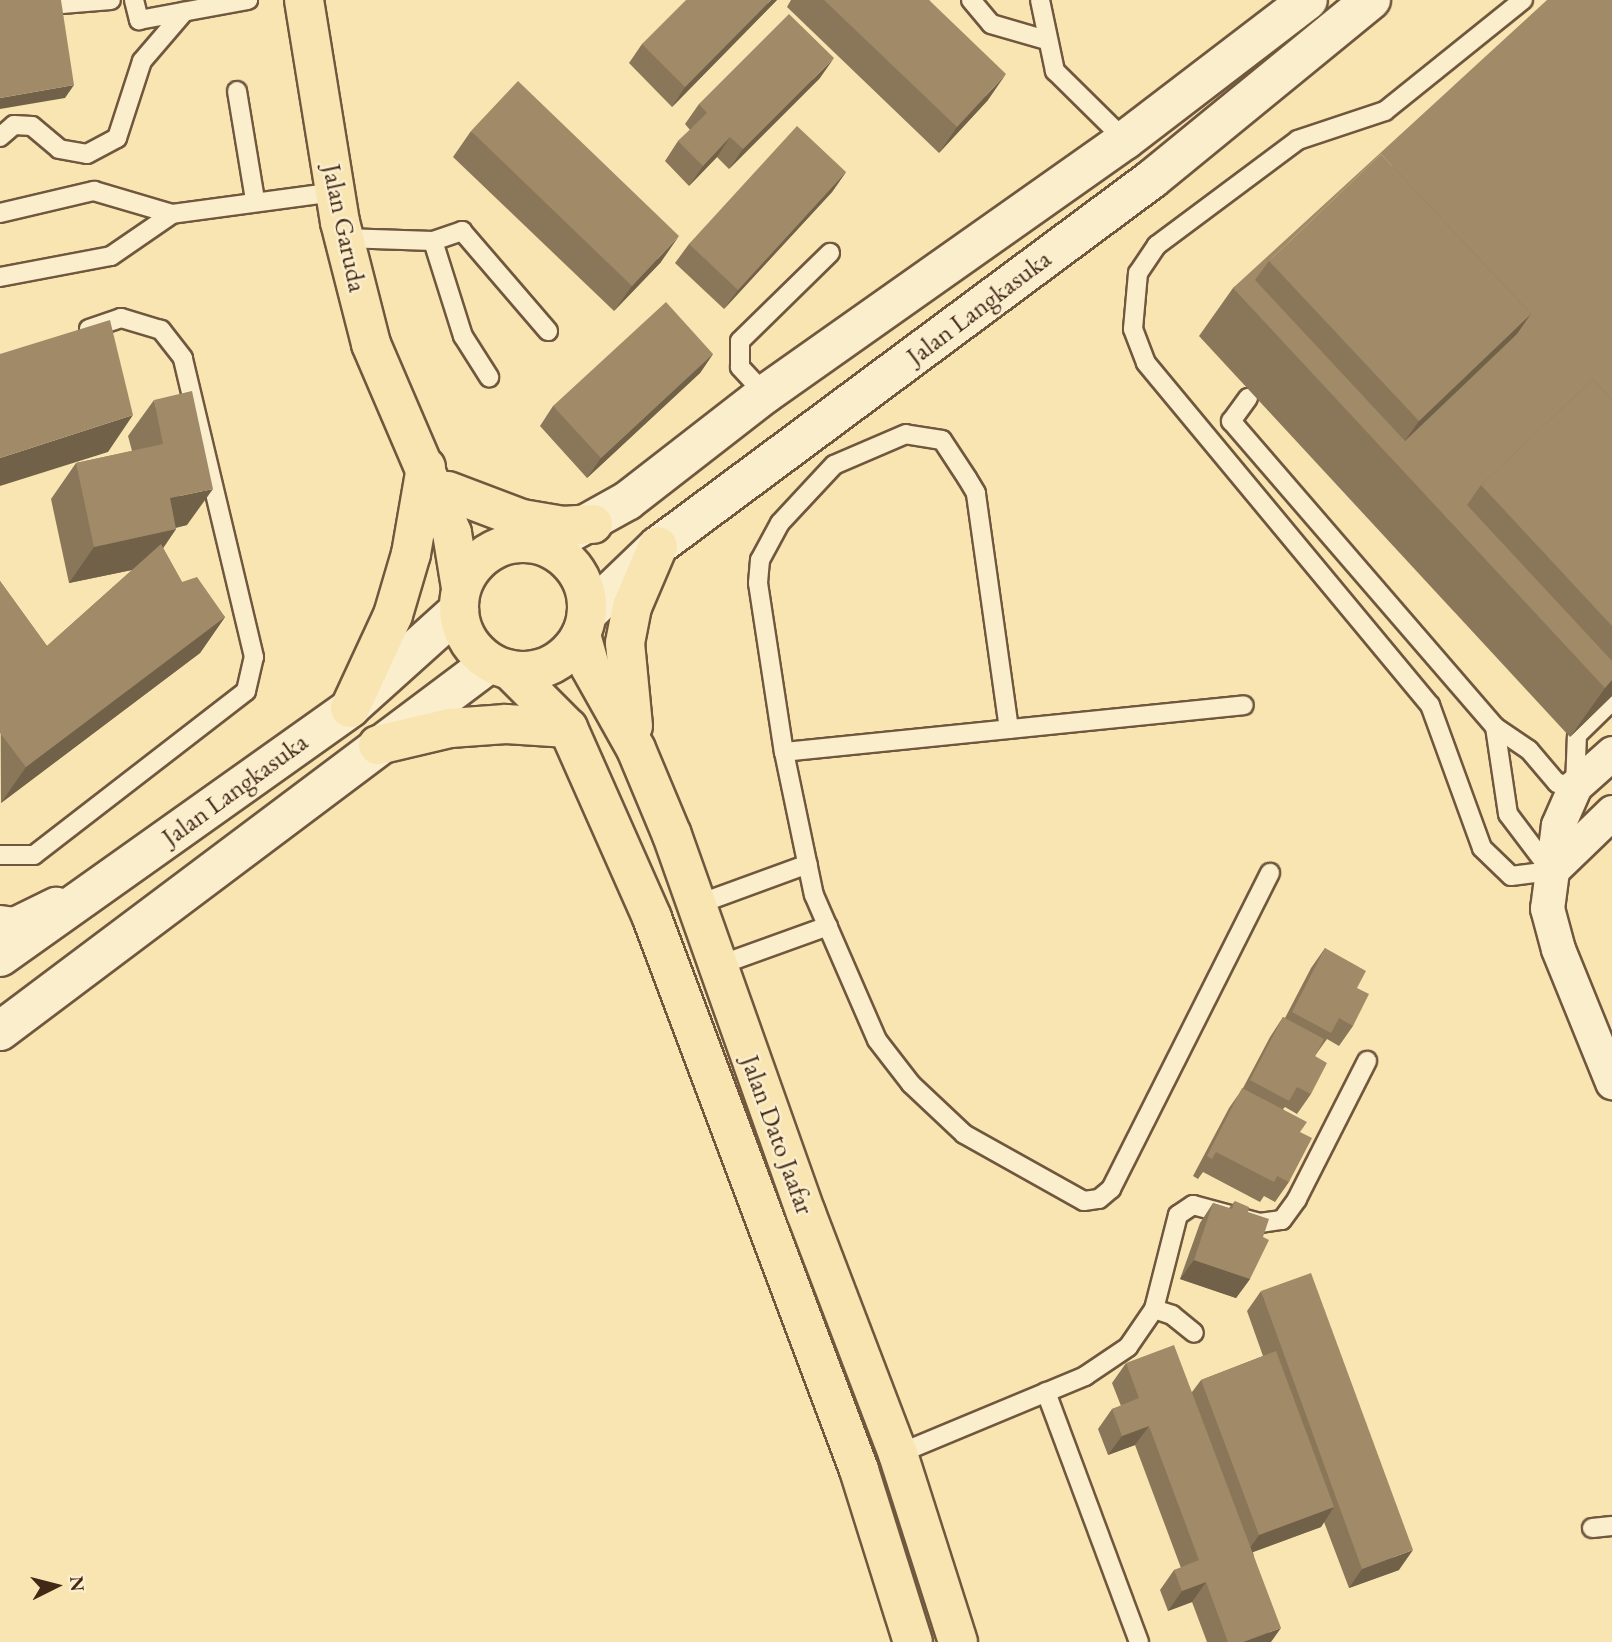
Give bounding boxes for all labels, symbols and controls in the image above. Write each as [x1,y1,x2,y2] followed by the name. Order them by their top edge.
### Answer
[315,161,373,295] street label: Jalan Garuda
[901,244,1057,372] street label: Jalan Langkasuka
[156,727,314,853] street label: Jalan Langkasuka
[734,1051,820,1219] street label: Jalan Dato Jaafar
[21,1551,91,1621] north arrow
[64,1575,91,1593] text: N

